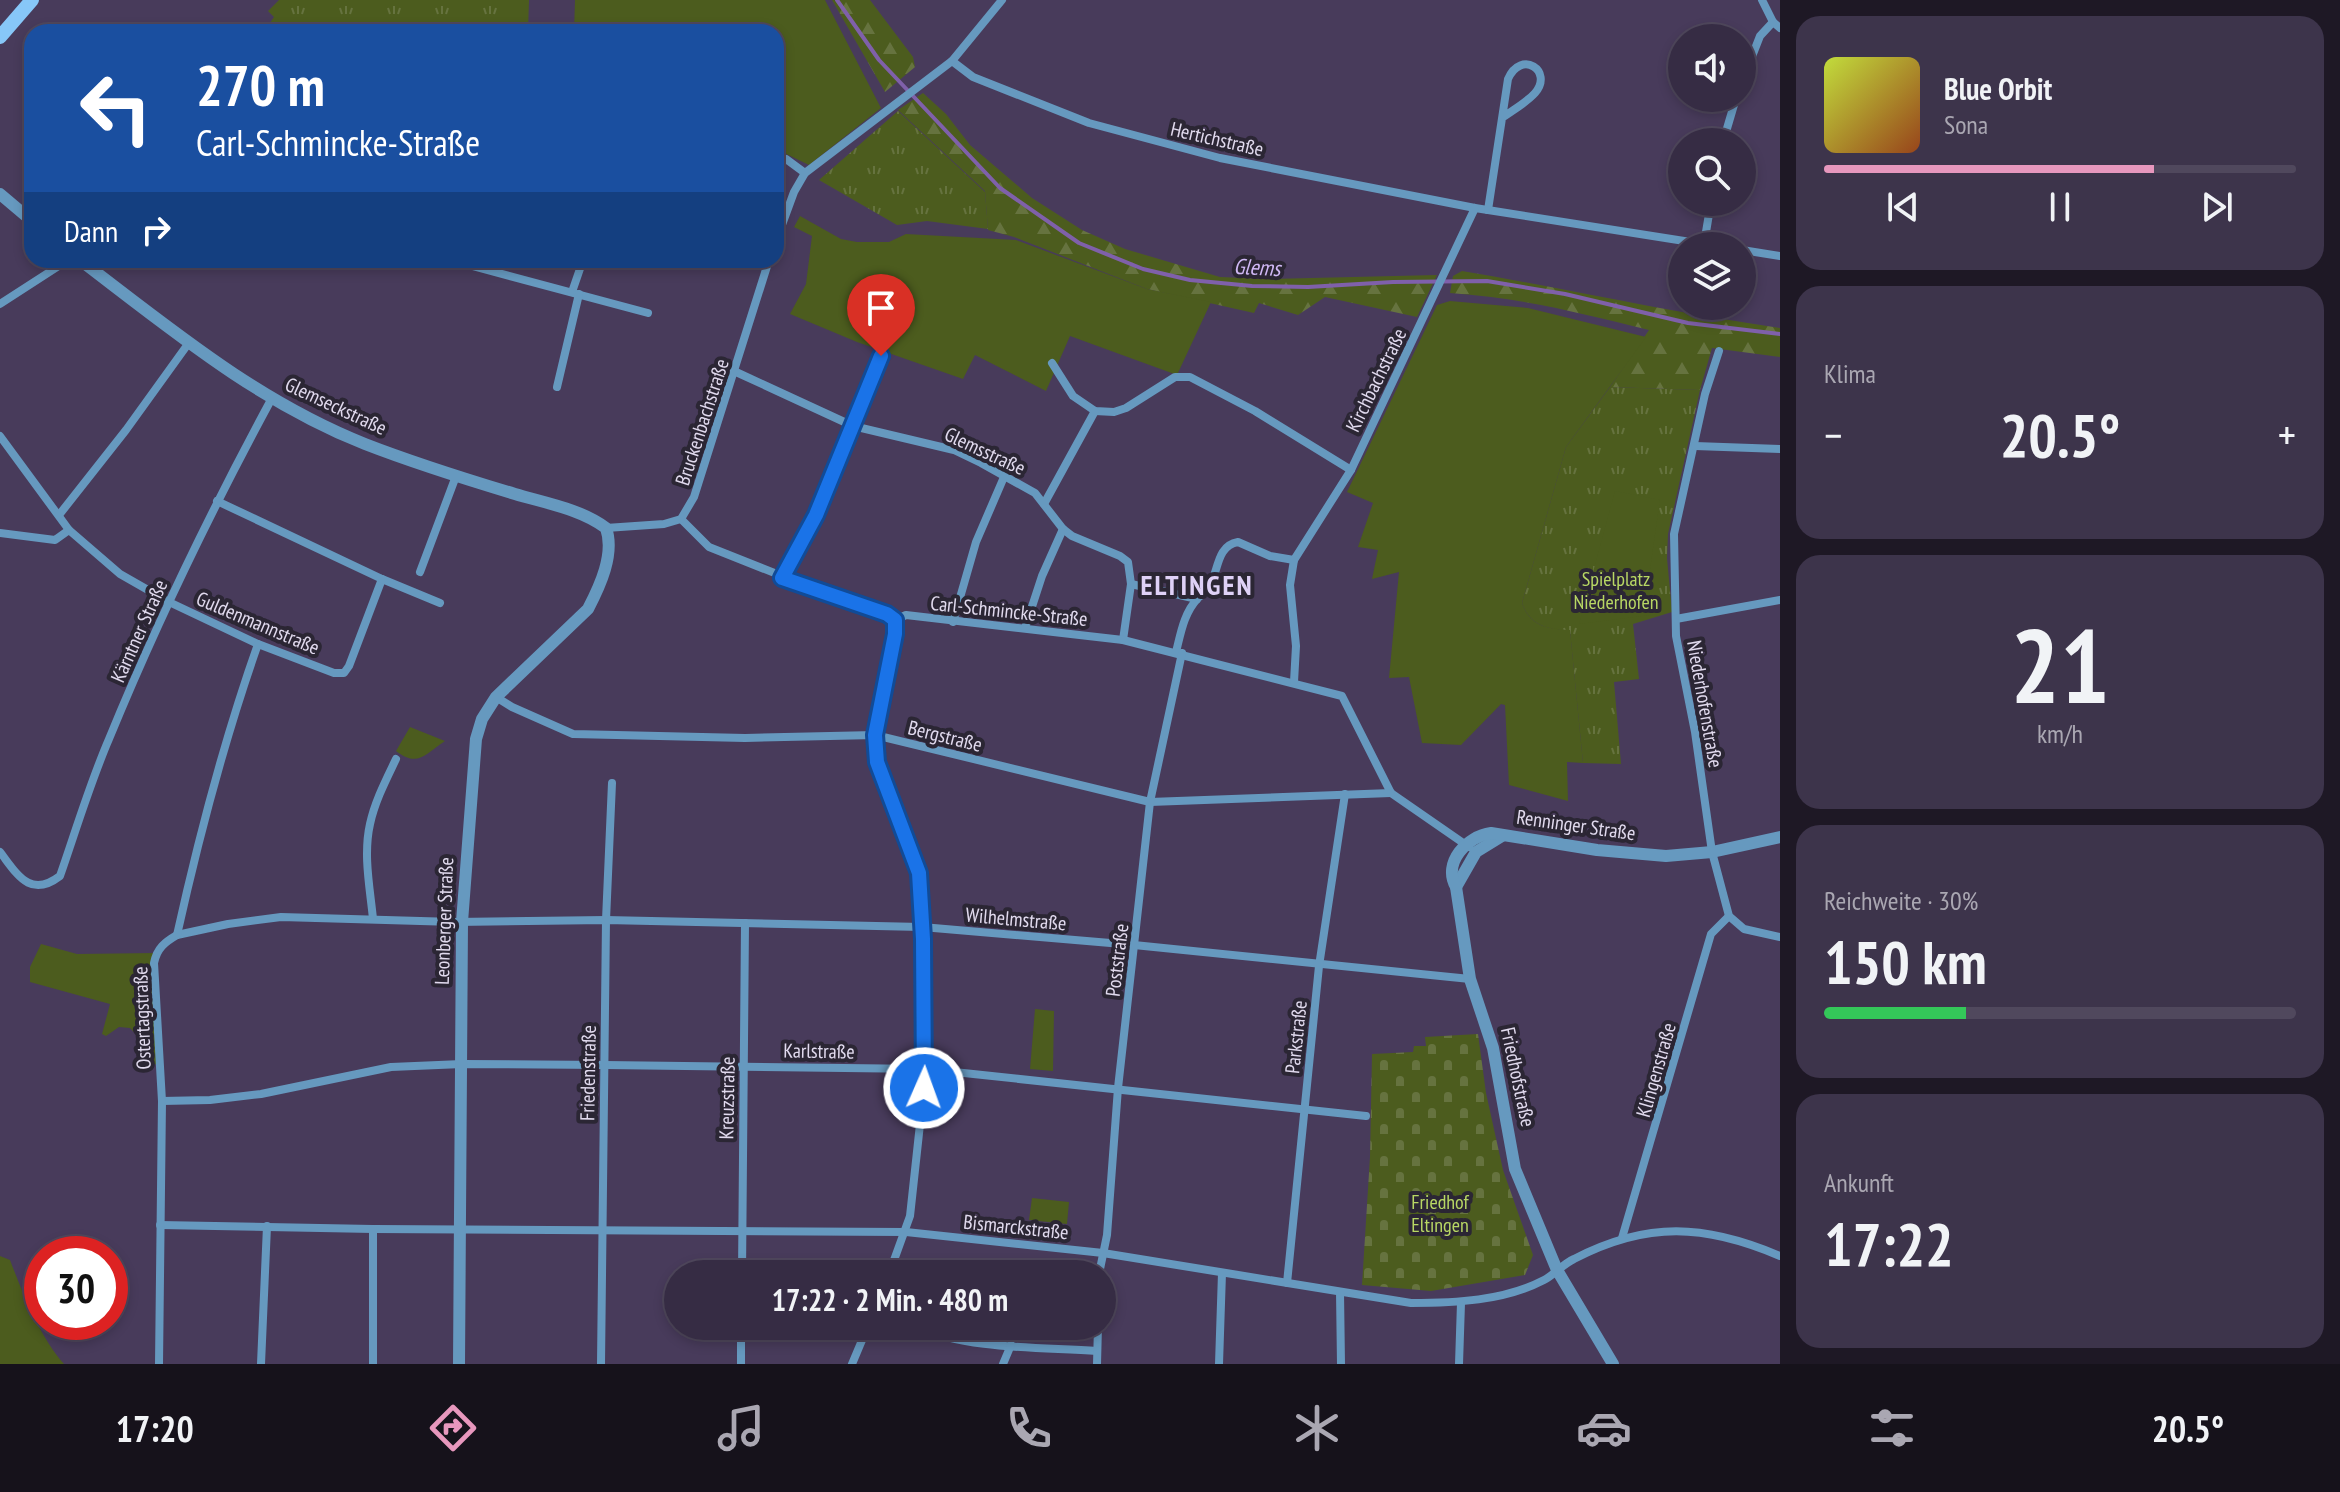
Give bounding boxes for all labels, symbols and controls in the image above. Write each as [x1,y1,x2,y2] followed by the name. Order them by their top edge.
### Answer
[1668,24,1756,320] map controls
[1668,24,1756,112] button: sound
[196,49,325,121] text: 270 m
[64,56,168,160] icon: left
[1944,69,2052,108] text: Blue Orbit
[1944,108,1988,141] text: Sona
[1168,116,1266,162] street label: Hertichstraße
[196,119,480,166] text: Carl-Schmincke-Straße
[1668,128,1756,216] button: search
[1881,185,1925,229] icon: previous
[2038,185,2082,229] icon: pause
[2195,185,2239,229] icon: next
[134,208,178,252] icon: right
[64,211,118,250] text: Dann
[1668,232,1756,320] button: layers
[1233,252,1284,282] water label: Glems
[847,274,915,356] pin
[859,286,903,330] icon: arrive
[1340,324,1412,436] street label: Kirchbachstraße
[669,355,735,489] street label: Bruckenbachstraße
[1824,357,1876,390] text: Klima
[281,371,391,441] street label: Glemseckstraße
[2000,396,2120,474] text: 20.5°
[1824,406,1842,463] text: −
[2278,406,2296,463] text: +
[940,421,1030,481] street label: Glemsstraße
[1140,566,1254,603] district label: ELTINGEN
[1573,566,1659,615] park label: Spielplatz Niederhofen
[105,575,173,687] street label: Kärntner Straße
[193,585,323,661] street label: Guldenmannstraße
[929,590,1089,632] street label: Carl-Schmincke-Straße
[2010,597,2110,732] text: 21
[1681,638,1729,770] street label: Niederhofenstraße
[905,714,985,758] street label: Bergstraße
[2037,717,2083,750] text: km/h
[1515,804,1637,846] street label: Renninger Straße
[429,857,459,985] street label: Leonberger Straße
[1824,884,1978,917] text: Reichweite · 30%
[965,902,1067,936] street label: Wilhelmstraße
[1100,922,1134,998] street label: Poststraße
[1824,923,1987,1001] text: 150 km
[127,966,157,1070] street label: Ostertagstraße
[1279,999,1313,1075] street label: Parkstraße
[1630,1020,1682,1120] street label: Klingenstraße
[574,1025,602,1121] street label: Friedenstraße
[1495,1025,1541,1129] street label: Friedhofstraße
[783,1037,855,1065] street label: Karlstraße
[882,1046,966,1130] position arrow
[713,1056,741,1140] street label: Kreuzstraße
[1824,1166,1894,1199] text: Ankunft
[1411,1189,1470,1238] park label: Friedhof Eltingen
[1824,1205,1954,1283] text: 17:22
[962,1209,1070,1245] street label: Bismarckstraße
[24,1236,128,1340] speed limit sign: 30
[772,1280,1008,1319] text: 17:22 · 2 Min. · 480 m
[425,1400,481,1456] icon: directions
[713,1400,769,1456] icon: music
[1001,1400,1057,1456] icon: phone
[1289,1400,1345,1456] icon: climate
[1576,1400,1632,1456] icon: car
[1864,1400,1920,1456] icon: filters
[116,1405,194,1452] text: 17:20
[2152,1405,2224,1452] text: 20.5°

